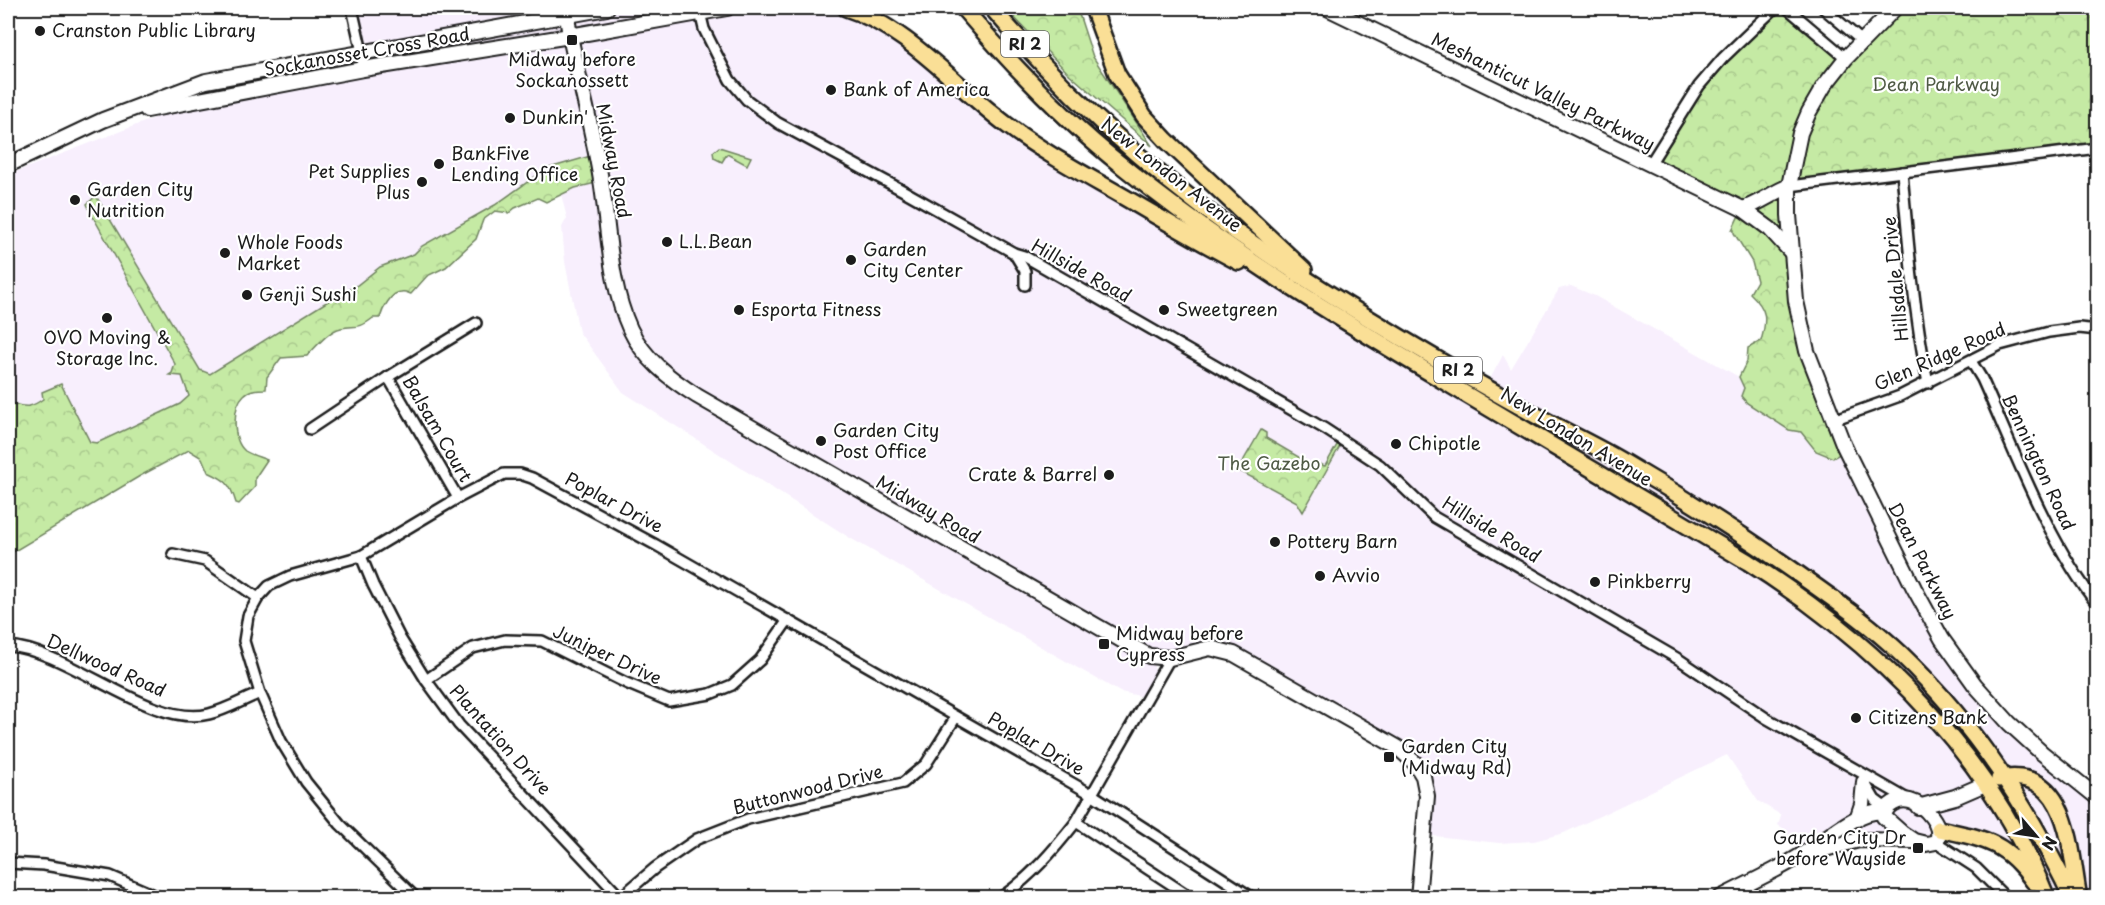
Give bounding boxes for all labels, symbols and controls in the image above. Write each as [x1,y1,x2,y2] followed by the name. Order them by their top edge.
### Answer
[52,16,256,43] place label: Cranston Public Library
[262,19,472,82] street label: Sockanosset Cross Road
[33,24,47,38] marker: Cranston Public Library
[1427,25,1660,157] street label: Meshanticut Valley Parkway
[1001,31,1049,57] road number: RI 2
[565,33,579,47] marker: Midway before Sockanossett
[508,45,636,93] place label: Midway before Sockanossett
[1872,70,2000,97] park label: Dean Parkway
[843,75,990,102] place label: Bank of America
[824,83,838,97] marker: Bank of America
[590,101,639,221] street label: Midway Road
[522,103,588,130] place label: Dunkin'
[1095,110,1249,238] street label: New London Avenue
[503,111,517,125] marker: Dunkin'
[451,139,578,187] place label: BankFive Lending Office
[308,157,410,205] place label: Pet Supplies Plus
[432,157,446,171] marker: BankFive Lending Office
[87,175,193,223] place label: Garden City Nutrition
[415,175,429,189] marker: Pet Supplies Plus
[68,193,82,207] marker: Garden City Nutrition
[1875,215,1914,343] street label: Hillsdale Drive
[679,227,752,254] place label: L.L.Bean
[237,228,343,276] place label: Whole Foods Market
[1027,231,1137,308] street label: Hillside Road
[660,235,674,249] marker: L.L.Bean
[863,235,963,283] place label: Garden City Center
[218,246,232,260] marker: Whole Foods Market
[844,253,858,267] marker: Garden City Center
[259,280,357,307] place label: Genji Sushi
[240,288,254,302] marker: Genji Sushi
[751,295,881,322] place label: Esporta Fitness
[1176,295,1278,322] place label: Sweetgreen
[732,303,746,317] marker: Esporta Fitness
[1157,303,1171,317] marker: Sweetgreen
[100,311,114,325] marker: OVO Moving & Storage Inc.
[1869,315,2009,397] street label: Glen Ridge Road
[43,323,171,371] place label: OVO Moving & Storage Inc.
[1434,357,1482,383] road number: RI 2
[397,370,480,487] street label: Balsam Court
[1496,380,1658,492] street label: New London Avenue
[1996,389,2083,534] street label: Bennington Road
[833,416,939,464] place label: Garden City Post Office
[1408,429,1481,456] place label: Chipotle
[814,434,828,448] marker: Garden City Post Office
[1389,437,1403,451] marker: Chipotle
[1217,449,1321,476] park label: The Gazebo
[968,460,1097,487] place label: Crate & Barrel
[561,464,669,539] street label: Poplar Drive
[871,468,986,550] street label: Midway Road
[1102,468,1116,482] marker: Crate & Barrel
[1438,489,1546,569] street label: Hillside Road
[1882,497,1964,623] street label: Dean Parkway
[1287,527,1398,554] place label: Pottery Barn
[1268,535,1282,549] marker: Pottery Barn
[1332,561,1380,588] place label: Avvio
[1607,567,1691,594] place label: Pinkberry
[1313,569,1327,583] marker: Avvio
[1588,575,1602,589] marker: Pinkberry
[549,617,667,691] street label: Juniper Drive
[1116,619,1243,667] place label: Midway before Cypress
[42,626,171,703] street label: Dellwood Road
[1097,637,1111,651] marker: Midway before Cypress
[444,678,558,800] street label: Plantation Drive
[1868,703,1987,730] place label: Citizens Bank
[983,704,1090,781] street label: Poplar Drive
[1849,711,1863,725] marker: Citizens Bank
[1401,732,1512,780] place label: Garden City (Midway Rd)
[1382,750,1396,764] marker: Garden City (Midway Rd)
[730,757,886,820] street label: Buttonwood Drive
[2006,806,2066,866] north arrow
[1773,823,1906,871] place label: Garden City Dr before Wayside
[2036,832,2064,855] text: N
[1911,841,1925,855] marker: Garden City Dr before Wayside

